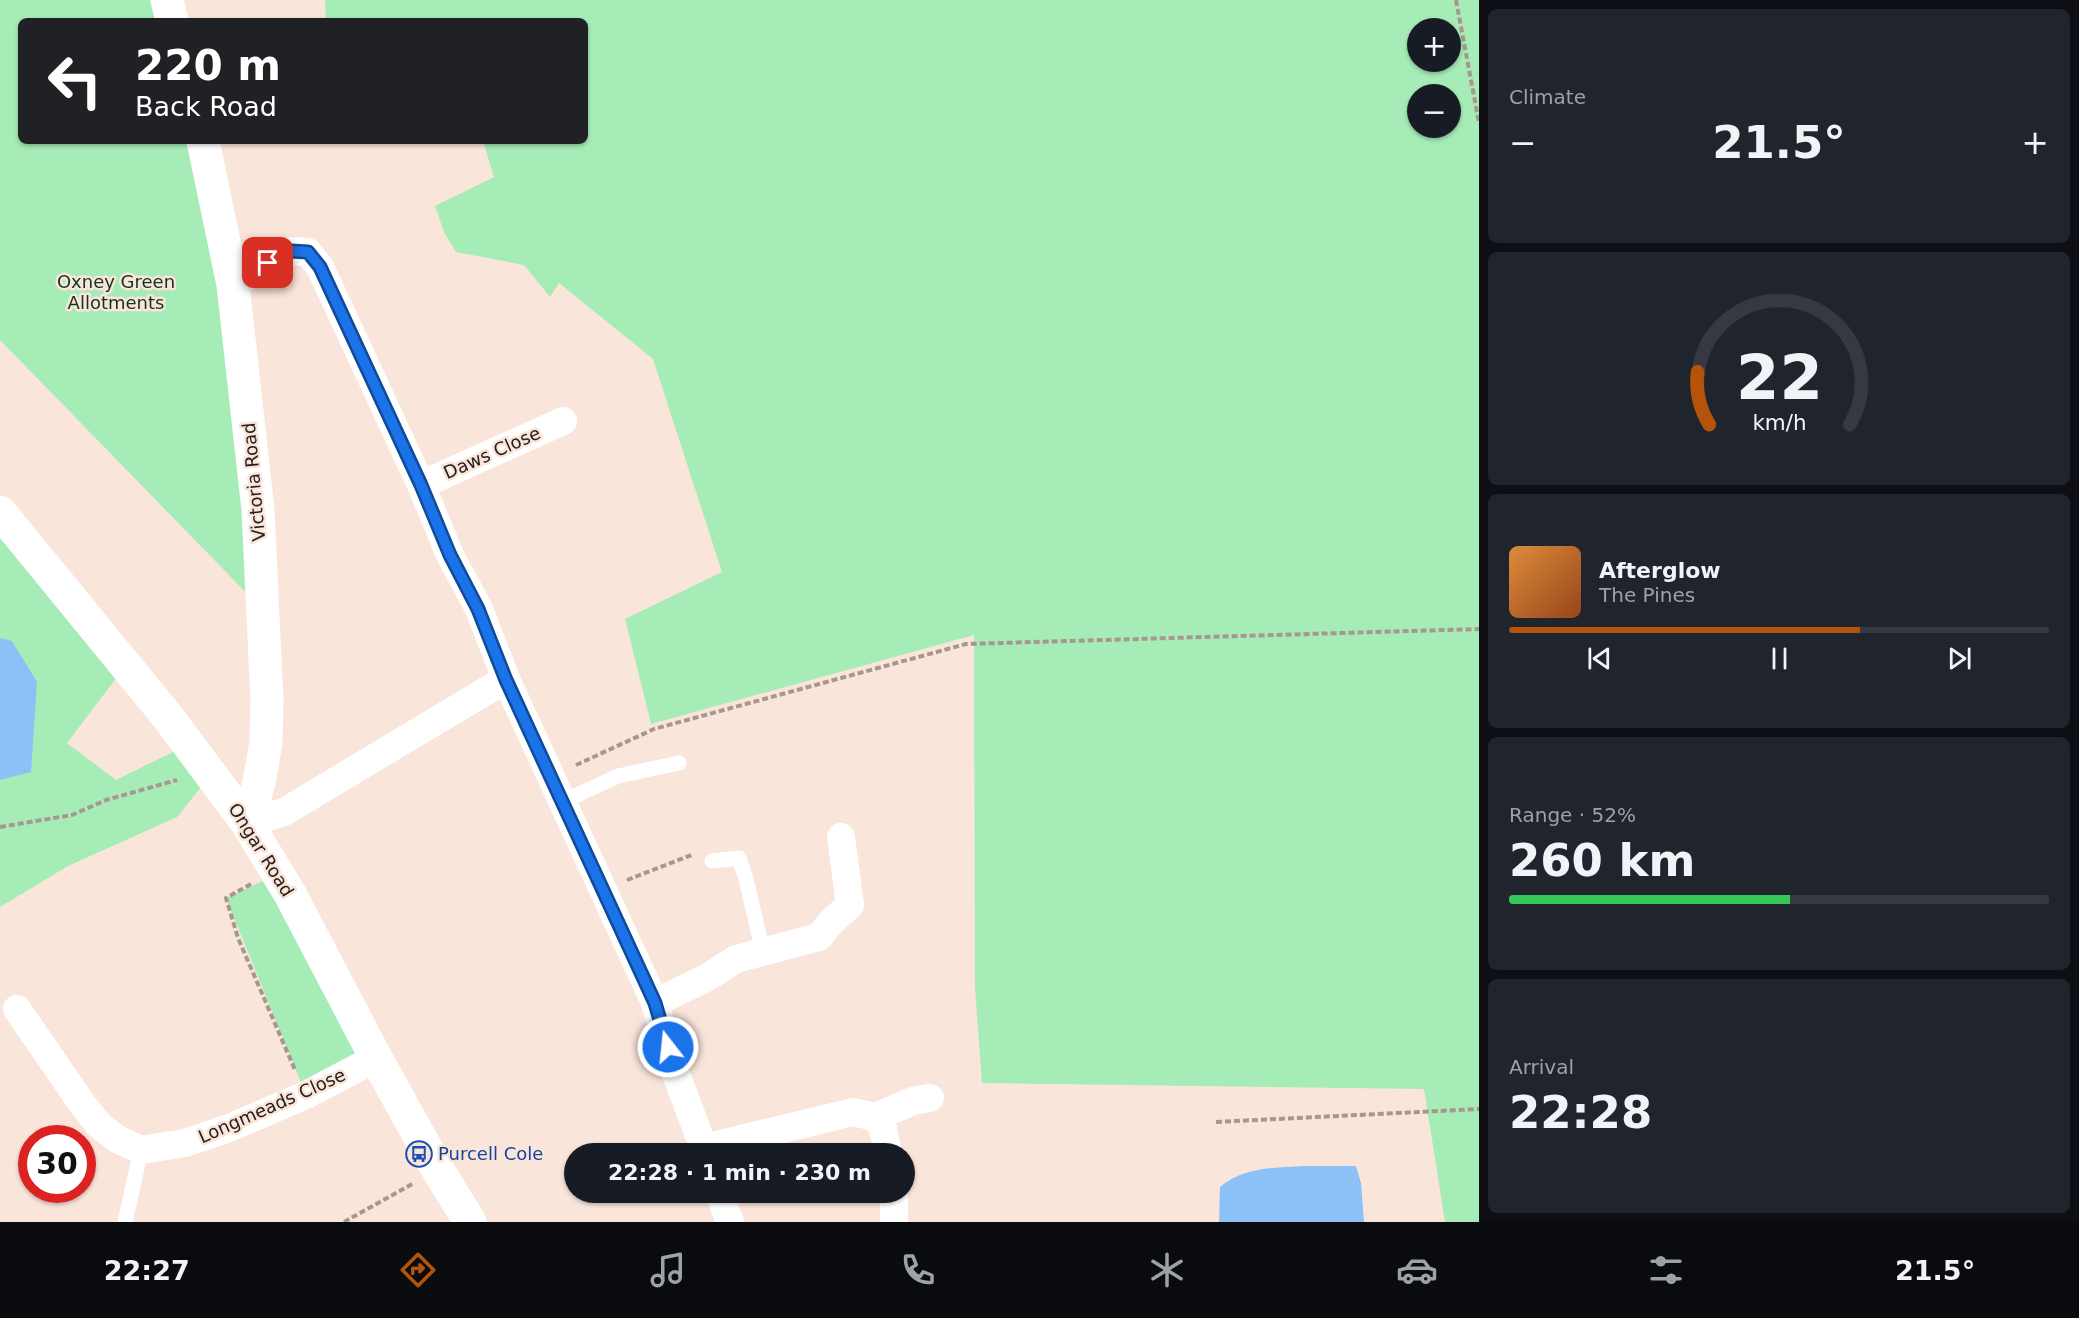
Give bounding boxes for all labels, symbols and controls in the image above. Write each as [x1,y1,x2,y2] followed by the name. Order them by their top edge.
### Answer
[1407,18,1461,138] map controls
[1407,18,1461,72] button: +
[135,41,281,90] text: 220 m
[36,42,114,120] icon: left
[1407,84,1461,138] button: −
[1509,85,1586,109] text: Climate
[135,91,277,122] text: Back Road
[1712,116,1846,169] text: 21.5°
[1509,123,1537,162] text: −
[2021,123,2049,162] text: +
[242,237,293,288] pin
[251,246,284,279] icon: arrive
[57,271,175,313] park label: Oxney Green Allotments
[1736,342,1822,415] text: 22
[1752,411,1806,436] text: km/h
[238,422,269,542] street label: Victoria Road
[440,422,543,483] street label: Daws Close
[1599,558,1721,583] text: Afterglow
[1599,583,1695,607] text: The Pines
[1583,642,1616,675] icon: previous
[1763,642,1796,675] icon: pause
[1943,642,1976,675] icon: next
[224,799,299,900] street label: Ongar Road
[1509,803,1636,827] text: Range · 52%
[1509,834,1695,887] text: 260 km
[636,1015,700,1079] position arrow
[1509,1055,1574,1079] text: Arrival
[195,1064,349,1147] street label: Longmeads Close
[1509,1086,1652,1139] text: 22:28
[18,1125,96,1203] speed limit sign: 30
[404,1139,434,1169] bus stop icon: Purcell Cole
[438,1143,543,1164] place label: Purcell Cole
[608,1160,871,1185] text: 22:28 · 1 min · 230 m
[397,1249,439,1291] icon: directions
[647,1249,689,1291] icon: music
[897,1249,939,1291] icon: phone
[1146,1249,1188,1291] icon: climate
[1396,1249,1438,1291] icon: car
[1645,1249,1687,1291] icon: filters
[104,1255,190,1286] text: 22:27
[1895,1255,1975,1286] text: 21.5°

